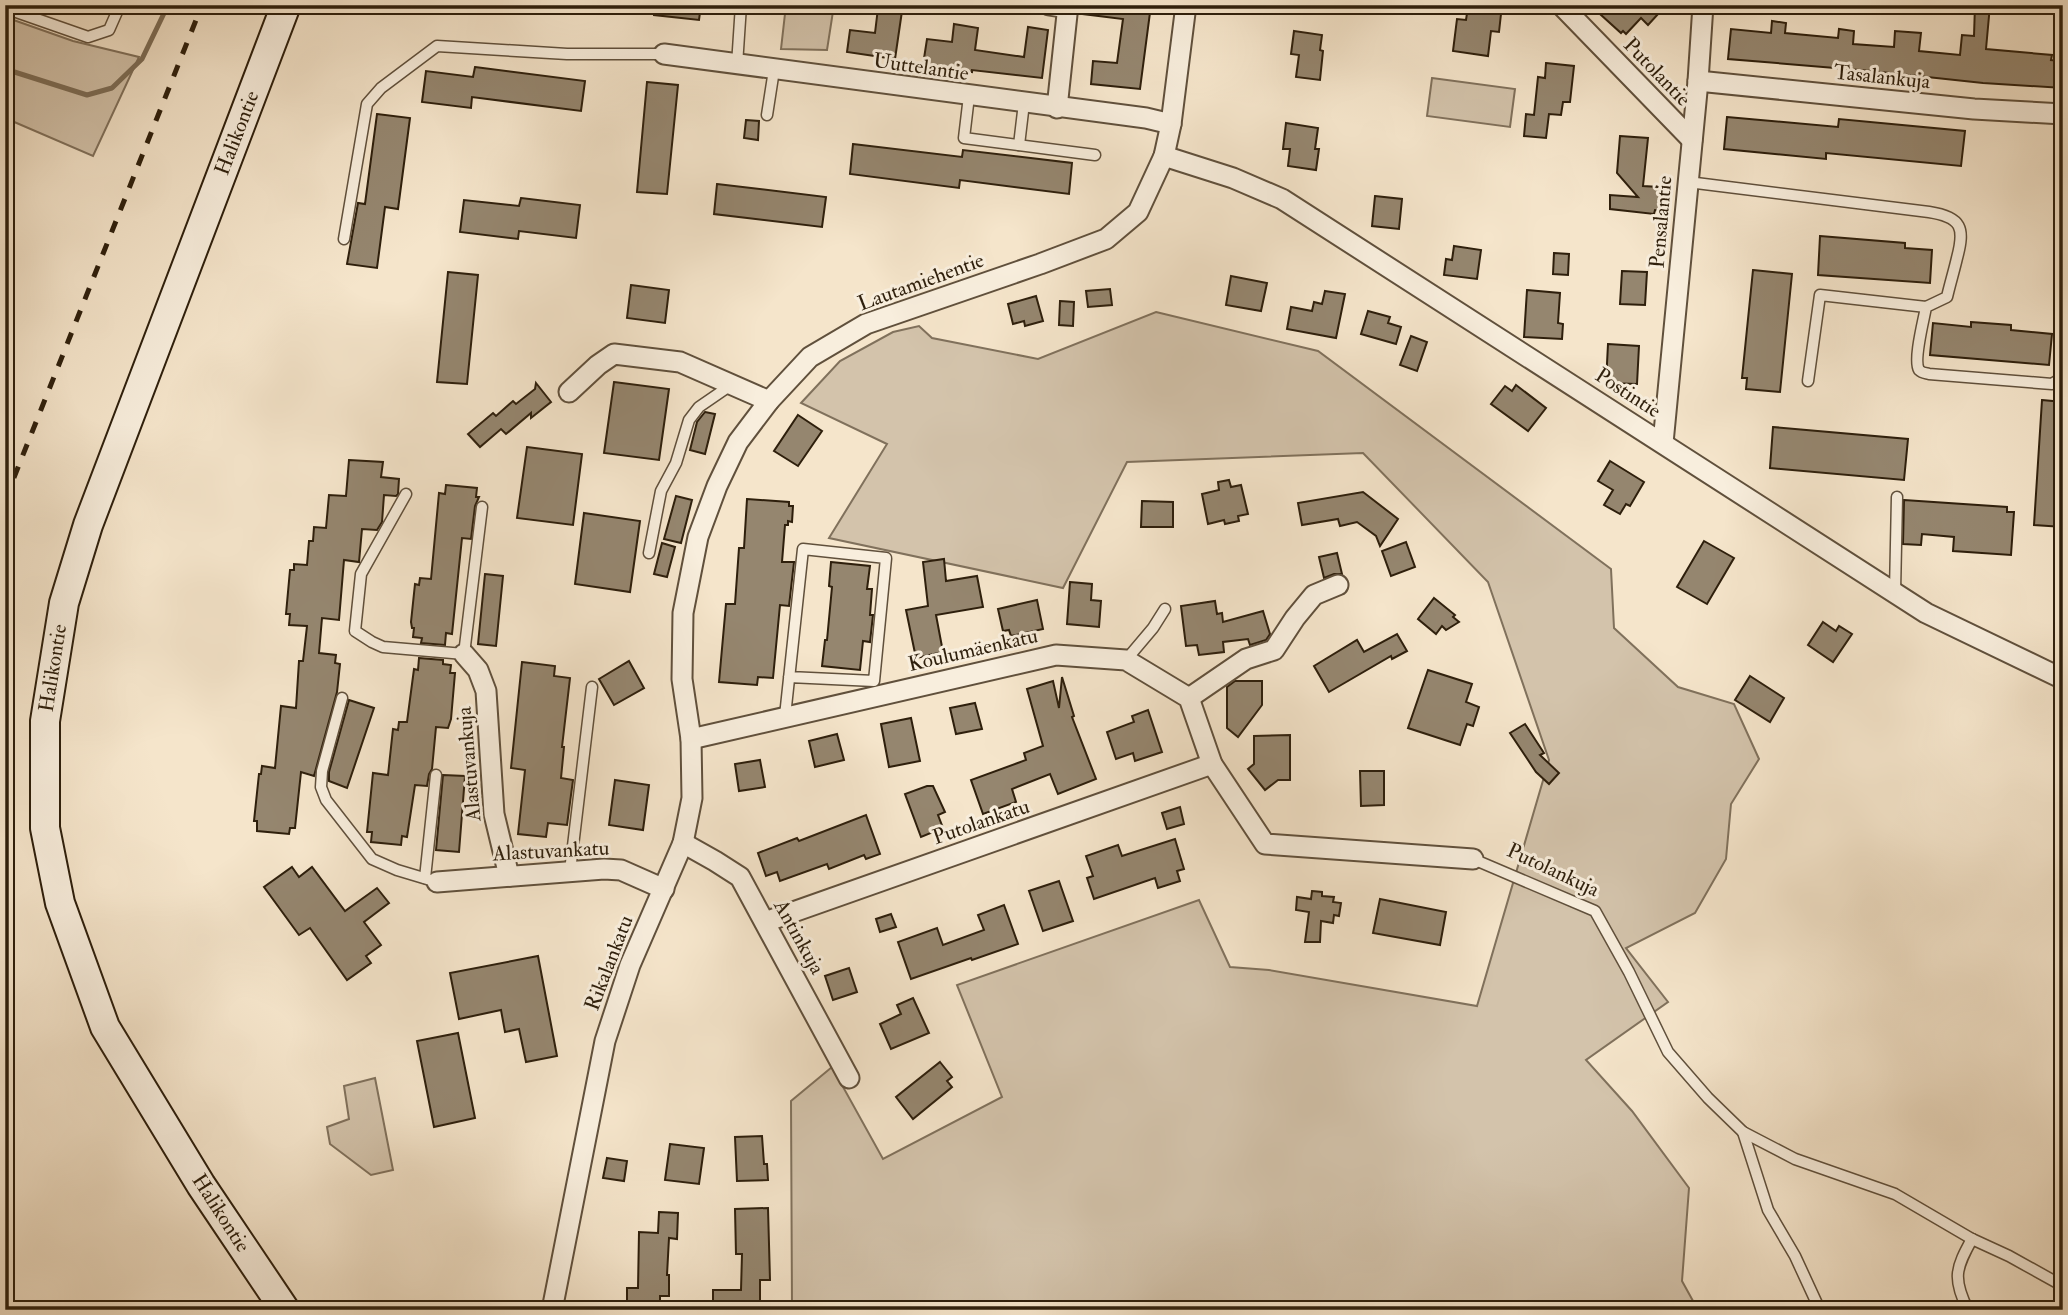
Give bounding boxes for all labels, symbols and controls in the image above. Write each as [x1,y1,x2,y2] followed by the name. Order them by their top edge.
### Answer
[1618,32,1697,112] street label: Putolantie
[871,47,971,87] street label: Uuttelantie
[1832,59,1932,96] street label: Tasalankuja
[209,87,266,179] street label: Halikontie
[1643,174,1679,269] street label: Pensalantie
[854,247,988,317] street label: Lautamiehentie
[1590,362,1666,424] street label: Postintie
[33,622,73,714] street label: Halikontie
[906,622,1041,678] street label: Koulumäenkatu
[451,705,488,823] street label: Alastuvankuja
[929,793,1033,851] street label: Putolankatu
[491,834,610,868] street label: Alastuvankatu
[1502,837,1604,903] street label: Putolankuja
[767,894,831,980] street label: Antinkuja
[578,911,640,1015] street label: Rikalankatu
[186,1169,257,1258] street label: Halikontie

